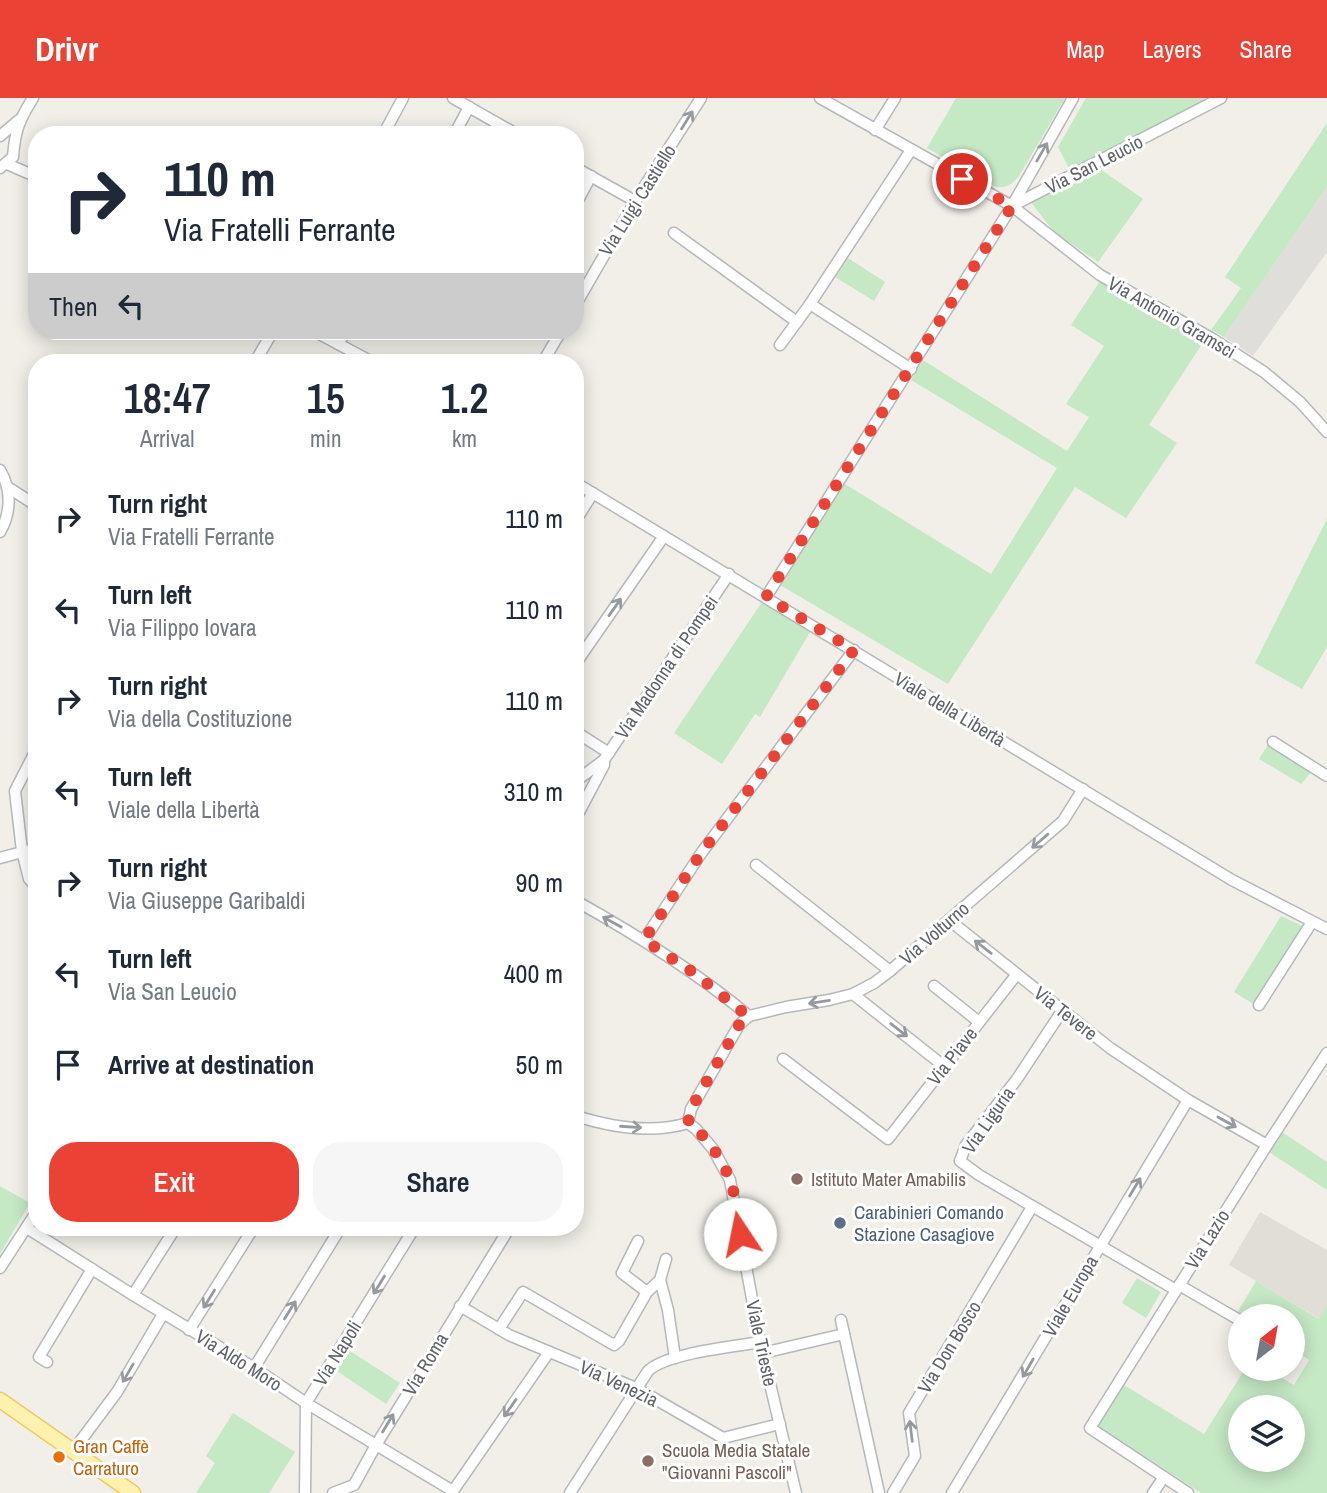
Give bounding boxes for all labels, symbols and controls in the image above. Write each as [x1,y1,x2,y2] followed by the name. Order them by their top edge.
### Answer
[35,27,98,71] text: Drivr
[1066,33,1104,65] text: Map
[1142,33,1201,65] text: Layers
[1239,33,1292,65] text: Share
[680,111,694,130] one-way arrow
[1041,128,1147,200] street label: Via San Leucio
[592,139,682,261] street label: Via Luigi Castiello
[1036,142,1049,163] one-way arrow
[164,145,276,211] text: 110 m
[932,149,992,209] pin
[49,154,140,245] icon: right
[943,160,981,198] icon: arrive
[164,208,396,251] text: Via Fratelli Ferrante
[1103,270,1241,364] street label: Via Antonio Gramsci
[112,287,150,325] icon: left
[49,289,98,324] text: Then
[124,370,211,426] text: 18:47
[307,370,345,426] text: 15
[441,370,488,426] text: 1.2
[140,423,195,454] text: Arrival
[310,423,341,454] text: min
[452,423,477,454] text: km
[108,486,207,521] text: Turn right
[49,500,87,538] icon: right
[505,501,563,536] text: 110 m
[108,521,274,552] text: Via Fratelli Ferrante
[108,577,192,612] text: Turn left
[608,590,724,744] street label: Via Madonna di Pompei
[49,591,87,629] icon: left
[505,592,563,627] text: 110 m
[608,598,622,617] one-way arrow
[108,612,257,643] text: Via Filippo Iovara
[890,666,1011,753] street label: Viale della Libertà
[108,668,207,703] text: Turn right
[49,682,87,720] icon: right
[505,683,563,718] text: 110 m
[108,703,292,734] text: Via della Costituzione
[108,759,192,794] text: Turn left
[49,773,87,811] icon: left
[504,774,563,809] text: 310 m
[108,794,260,825] text: Viale della Libertà
[1032,833,1050,849] one-way arrow
[108,850,207,885] text: Turn right
[49,864,87,902] icon: right
[516,865,563,900] text: 90 m
[108,885,306,916] text: Via Giuseppe Garibaldi
[894,895,974,971] street label: Via Volturno
[602,915,623,928] one-way arrow
[974,939,992,954] one-way arrow
[108,941,192,976] text: Turn left
[49,955,87,993] icon: left
[504,956,563,991] text: 400 m
[108,976,237,1007] text: Via San Leucio
[1029,980,1103,1046] street label: Via Tevere
[809,995,831,1008] one-way arrow
[921,1021,983,1091] street label: Via Piave
[889,1023,907,1038] one-way arrow
[49,1046,87,1084] icon: arrive
[108,1047,314,1082] text: Arrive at destination
[516,1047,563,1082] text: 50 m
[956,1081,1021,1159] street label: Via Liguria
[1217,1115,1237,1129] one-way arrow
[619,1121,642,1134] one-way arrow
[49,1142,299,1222] button: Exit
[313,1142,563,1222] button: Share
[811,1166,966,1192] place label: Istituto Mater Amabilis
[789,1171,805,1187] marker: Istituto Mater Amabilis
[1128,1178,1142,1198] one-way arrow
[703,1197,777,1271] position arrow
[854,1199,1004,1247] place label: Carabinieri Comando Stazione Casagiove
[1179,1204,1235,1274] street label: Via Lazio
[832,1215,848,1231] marker: Carabinieri Comando Stazione Casagiove
[1036,1250,1104,1341] street label: Viale Europa
[371,1274,385,1294] one-way arrow
[201,1289,216,1308] one-way arrow
[911,1296,987,1398] street label: Via Don Bosco
[740,1298,784,1388] street label: Viale Trieste
[283,1300,297,1320] one-way arrow
[1228,1304,1306,1381] north arrow
[1228,1304,1305,1472] map controls
[307,1315,367,1391] street label: Via Napoli
[191,1323,287,1397] street label: Via Aldo Moro
[396,1327,454,1400] street label: Via Roma
[576,1354,663,1413] street label: Via Venezia
[1021,1358,1035,1378] one-way arrow
[121,1362,135,1382] one-way arrow
[1228,1395,1305,1472] button: layers
[503,1398,517,1417] one-way arrow
[382,1414,396,1434] one-way arrow
[905,1420,918,1443] one-way arrow
[73,1433,149,1481] place label: Gran Caffè Carraturo
[662,1437,810,1485] place label: Scuola Media Statale "Giovanni Pascoli"
[51,1449,67,1465] marker: Gran Caffè Carraturo
[640,1453,656,1469] marker: Scuola Media Statale "Giovanni Pascoli"

